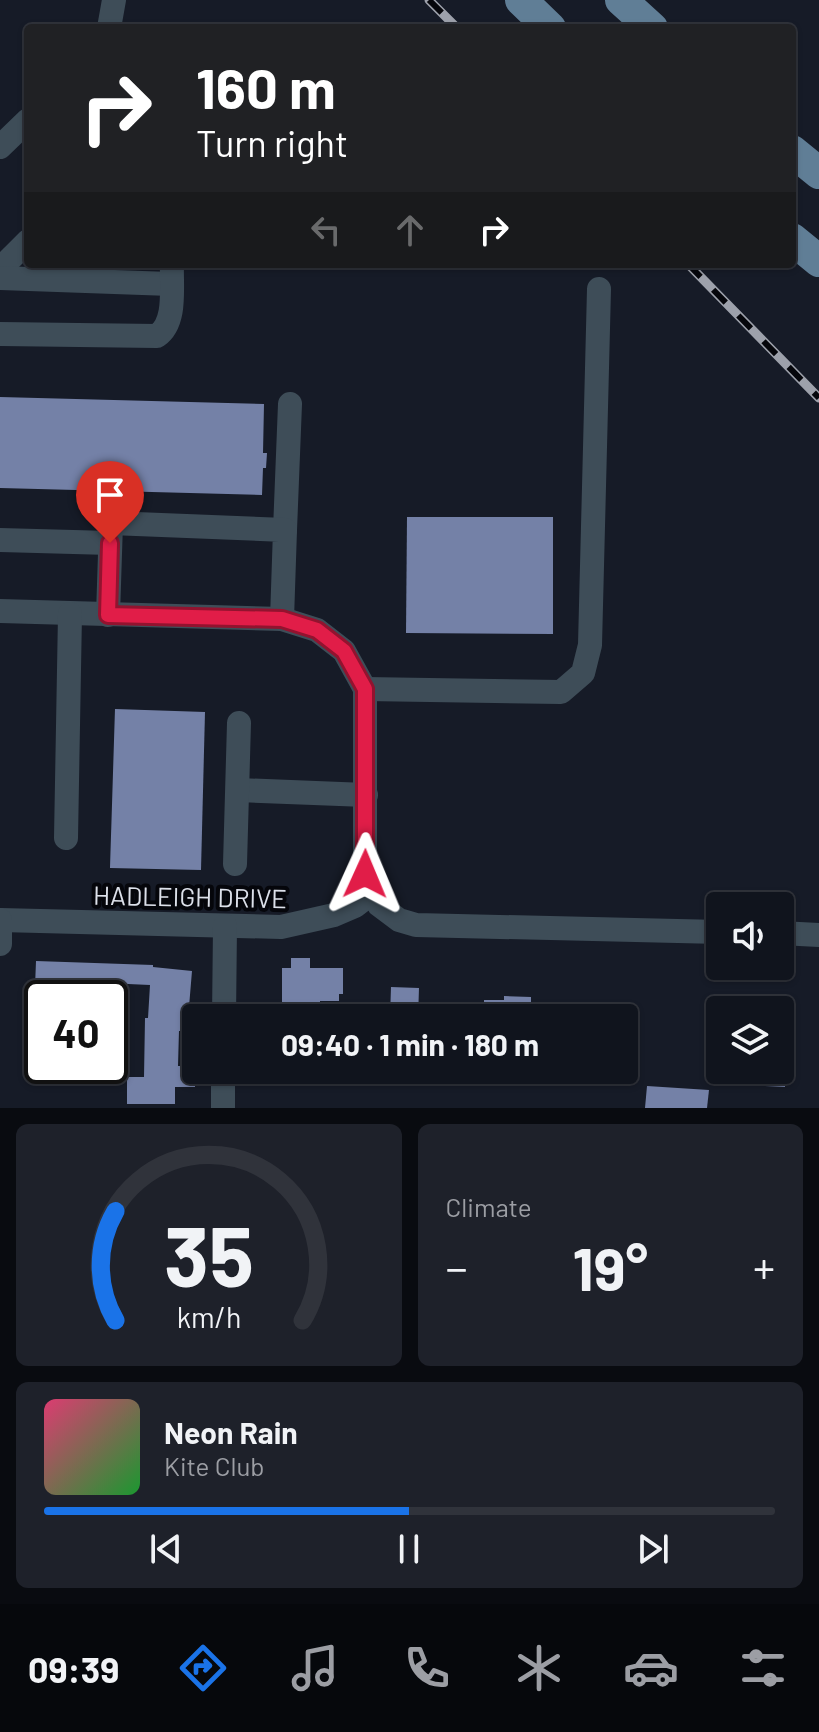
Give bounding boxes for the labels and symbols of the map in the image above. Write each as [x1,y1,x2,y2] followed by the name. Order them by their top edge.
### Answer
[76,461,144,543] pin
[323,832,407,916] position arrow
[93,879,287,913] street label: HADLEIGH DRIVE
[24,980,128,1084] speed limit sign: 40

